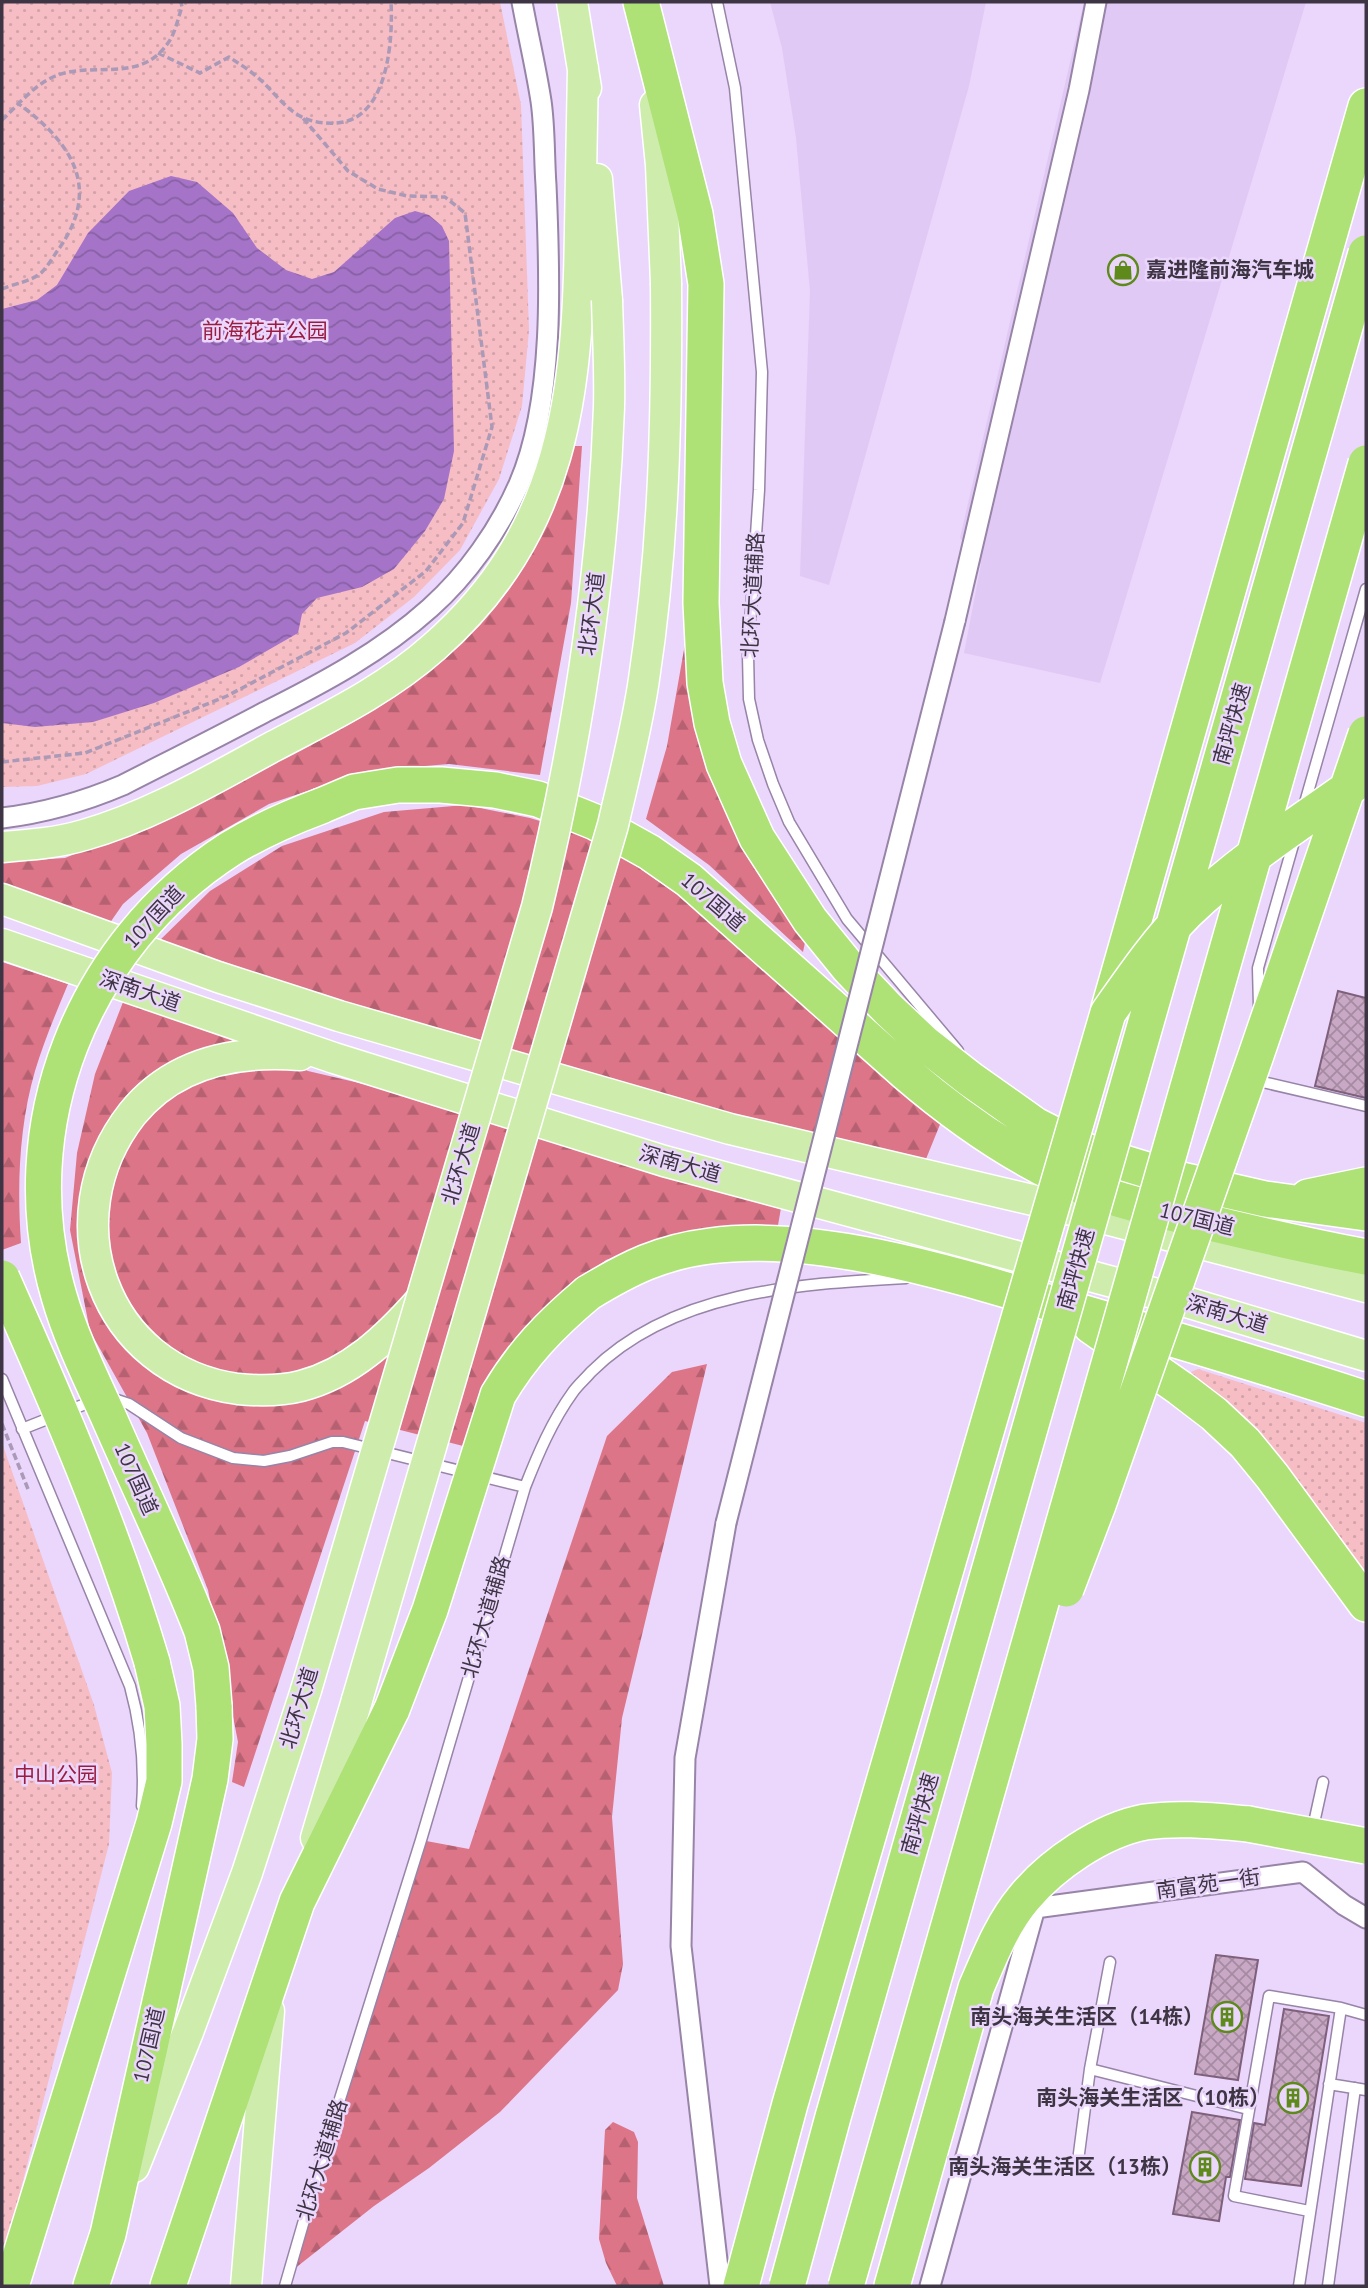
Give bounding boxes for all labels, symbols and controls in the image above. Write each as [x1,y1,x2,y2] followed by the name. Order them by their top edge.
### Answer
[1106,253,1140,287] shop icon: 嘉进隆前海汽车城
[1146,256,1314,283] place label: 嘉进隆前海汽车城
[202,317,328,344] park label: 前海花卉公园
[736,531,769,659] street label: 北环大道辅路
[573,571,610,657] street label: 北环大道
[1207,680,1256,768] street label: 南坪快速
[676,866,751,937] street label: 107国道
[118,880,190,954] street label: 107国道
[96,964,184,1017] street label: 深南大道
[435,1120,486,1208] street label: 北环大道
[636,1139,724,1188] street label: 深南大道
[1157,1196,1237,1241] street label: 107国道
[1051,1225,1100,1313] street label: 南坪快速
[1183,1288,1271,1339] street label: 深南大道
[109,1438,164,1519] street label: 107国道
[455,1553,516,1681] street label: 北环大道辅路
[273,1664,324,1752] street label: 北环大道
[14,1761,98,1788] park label: 中山公园
[895,1770,944,1858] street label: 南坪快速
[1154,1863,1262,1904] street label: 南富苑一街
[1210,2000,1244,2034] building icon: 南头海关生活区（14栋）
[970,2003,1204,2030] place label: 南头海关生活区（14栋）
[127,2005,170,2085] street label: 107国道
[1276,2081,1310,2115] building icon: 南头海关生活区（10栋）
[1036,2084,1270,2111] place label: 南头海关生活区（10栋）
[290,2096,353,2224] street label: 北环大道辅路
[1188,2150,1222,2184] building icon: 南头海关生活区（13栋）
[948,2153,1182,2180] place label: 南头海关生活区（13栋）

